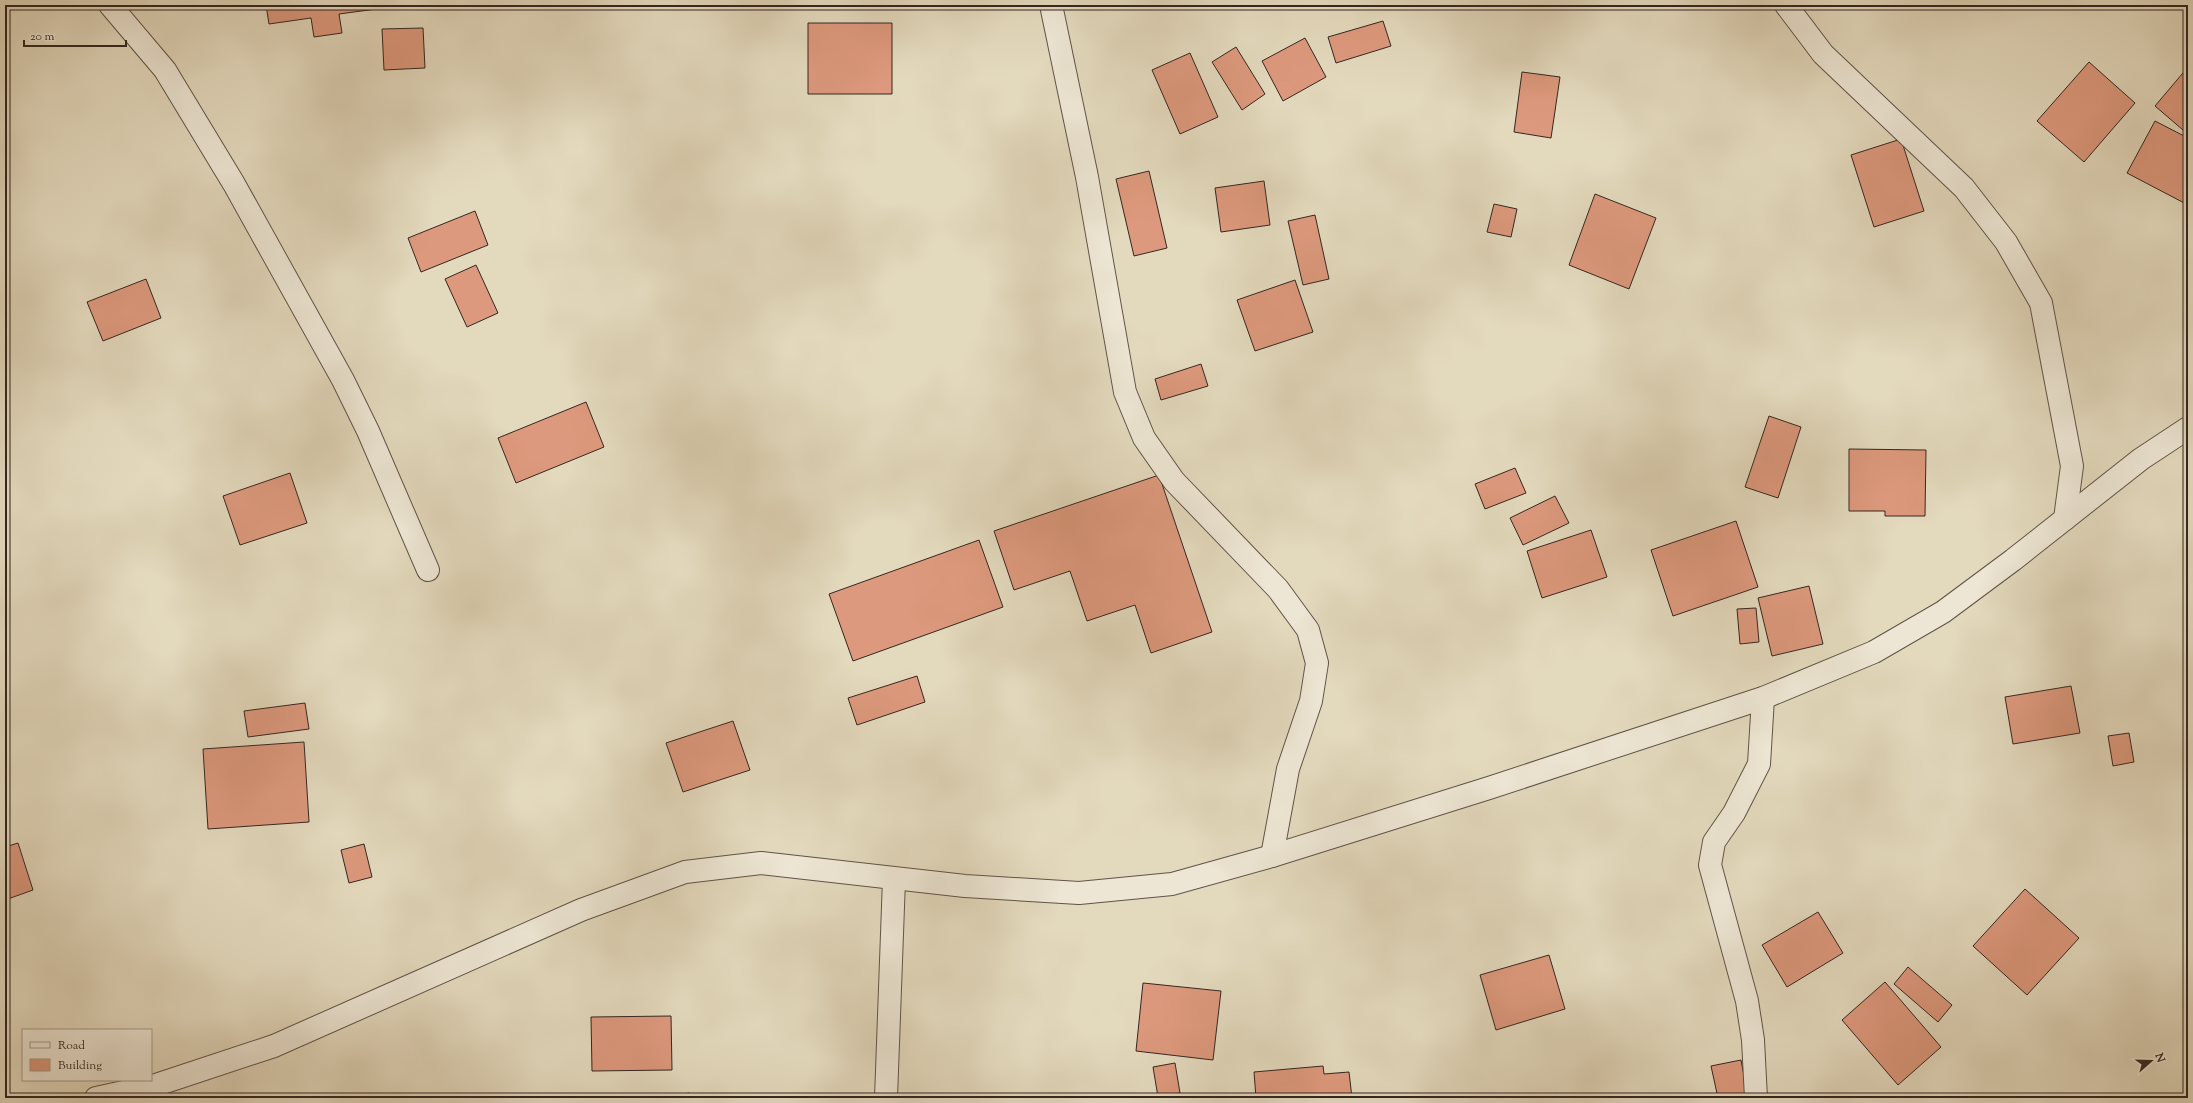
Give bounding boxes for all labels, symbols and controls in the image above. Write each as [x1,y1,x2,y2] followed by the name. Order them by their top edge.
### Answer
[24,22,126,48] scale bar
[30,28,55,46] text: 20 m
[22,1029,152,1081] legend
[58,1037,85,1055] text: Road
[2131,1041,2171,1081] north arrow
[2150,1050,2169,1065] text: N
[58,1057,102,1075] text: Building

